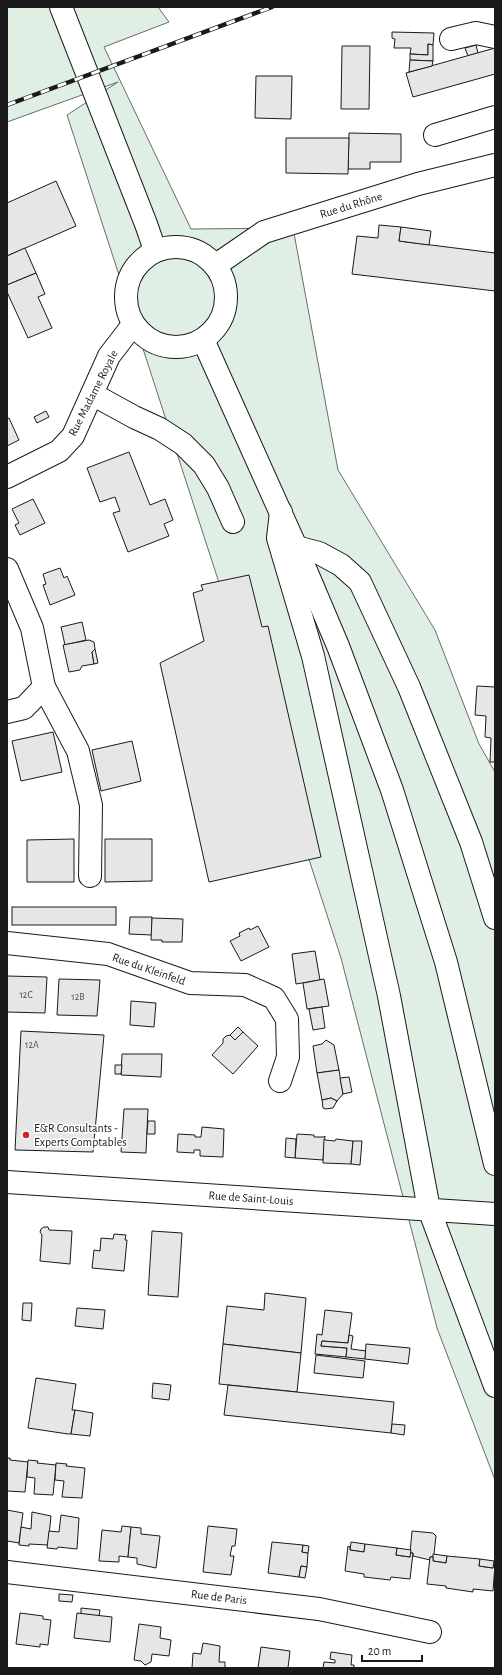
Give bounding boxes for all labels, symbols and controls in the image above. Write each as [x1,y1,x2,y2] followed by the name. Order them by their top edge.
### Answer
[318,190,384,220] street label: Rue du Rhône
[66,348,121,438] street label: Rue Madame Royale
[111,951,187,987] street label: Rue du Kleinfeld
[19,990,33,1000] house number: 12C
[71,992,85,1002] house number: 12B
[25,1040,39,1050] house number: 12A
[34,1122,127,1148] place label: E&R Consultants - Experts Comptables
[21,1130,31,1140] marker: E&R Consultants - Experts Comptables
[208,1189,294,1207] street label: Rue de Saint-Louis
[190,1588,248,1606] street label: Rue de Paris
[362,1637,422,1663] scale bar
[368,1645,391,1657] text: 20 m

